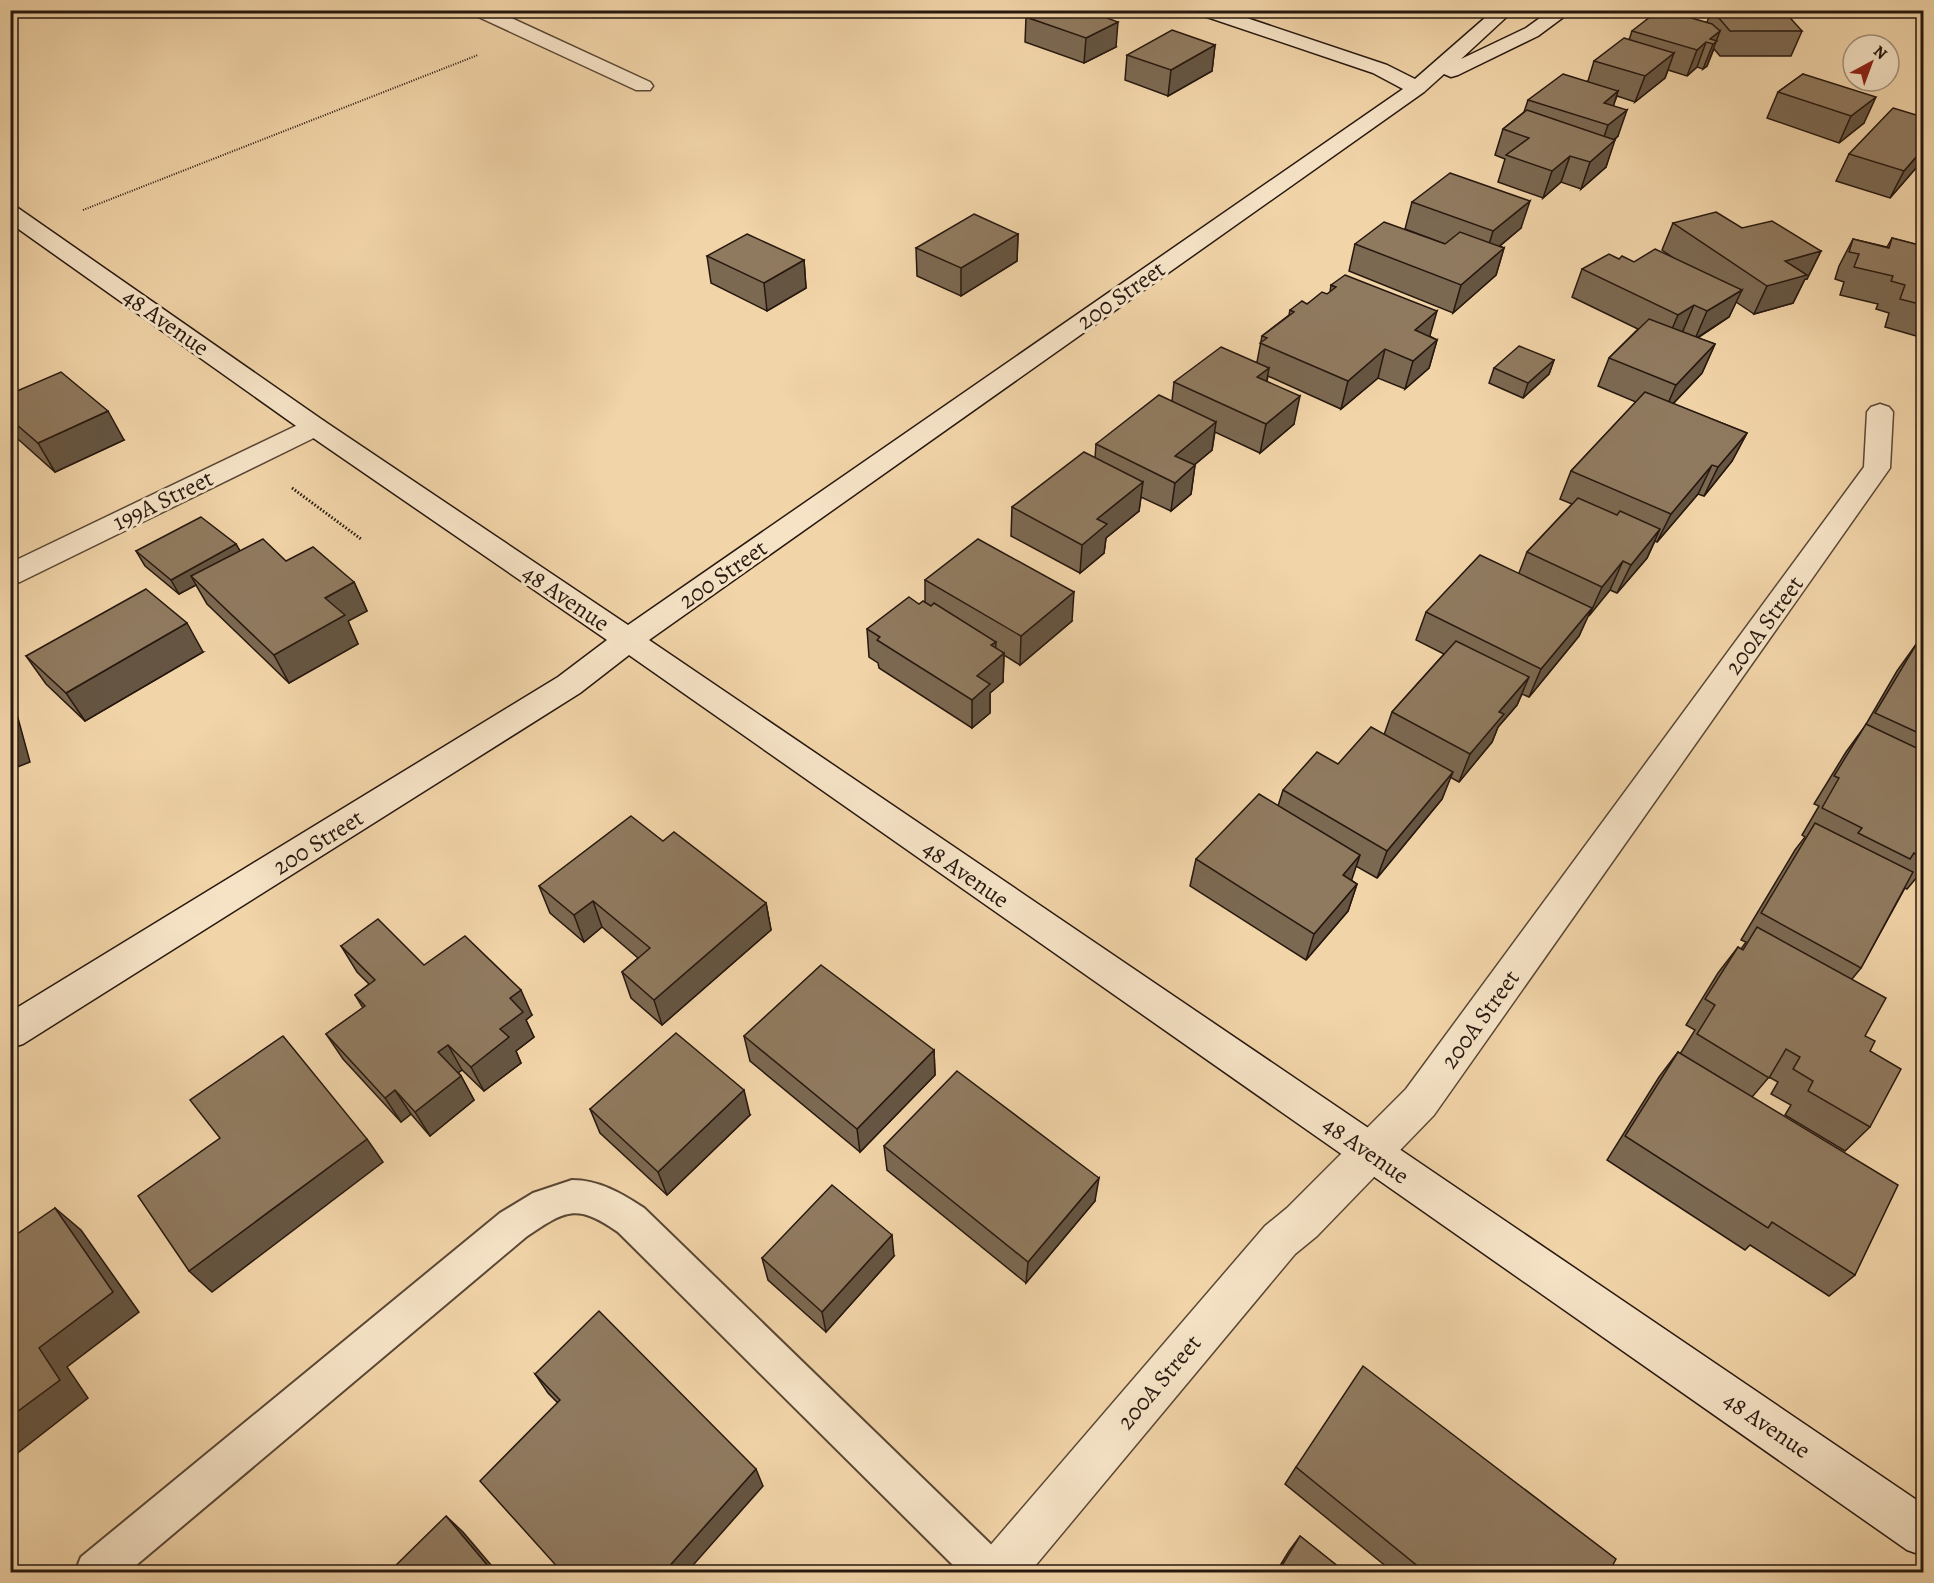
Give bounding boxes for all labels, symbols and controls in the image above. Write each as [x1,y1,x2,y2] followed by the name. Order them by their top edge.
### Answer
[1841,33,1901,93] north arrow
[1869,40,1892,65] text: N
[1071,253,1172,337] street label: 200 Street
[116,281,216,363] street label: 48 Avenue
[108,462,219,538] street label: 199A Street
[673,532,774,616] street label: 200 Street
[516,557,616,639] street label: 48 Avenue
[1717,569,1811,681] street label: 200A Street
[267,802,369,882] street label: 200 Street
[916,833,1016,915] street label: 48 Avenue
[1433,963,1527,1075] street label: 200A Street
[1316,1109,1416,1191] street label: 48 Avenue
[1110,1328,1208,1436] street label: 200A Street
[1717,1384,1817,1466] street label: 48 Avenue

